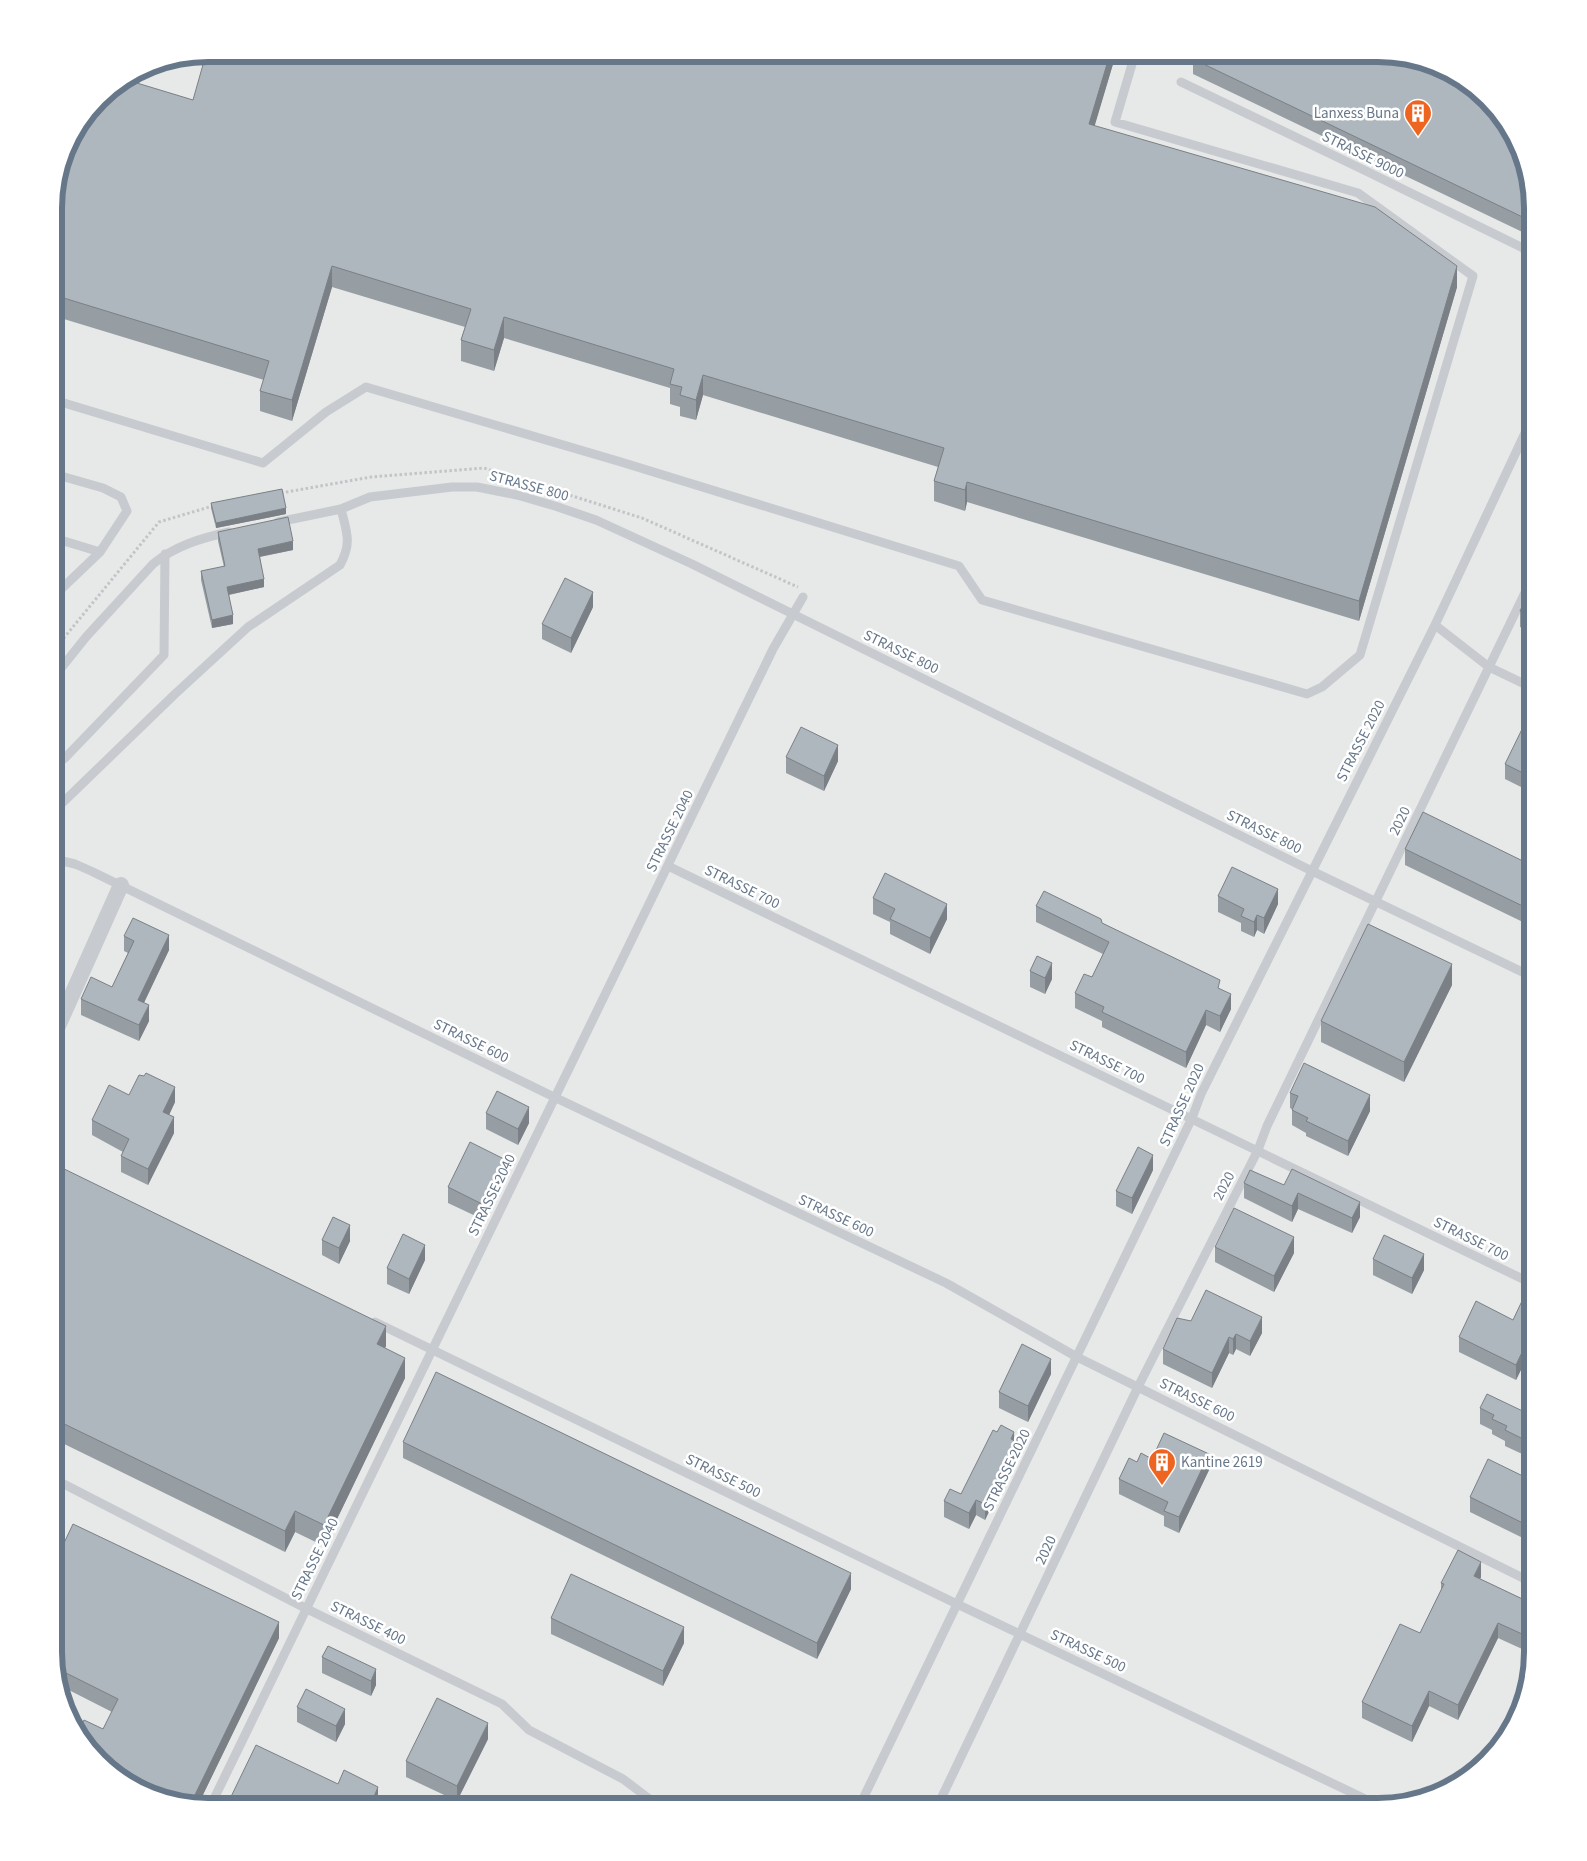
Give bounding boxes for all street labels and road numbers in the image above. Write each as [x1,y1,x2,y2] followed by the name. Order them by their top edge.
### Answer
[1318,126,1408,184] street label: STRASSE 9000
[487,465,571,507] street label: STRASSE 800
[860,625,942,679] street label: STRASSE 800
[1331,697,1391,785] street label: STRASSE 2020
[641,786,699,876] street label: STRASSE 2040
[1384,803,1416,839] street label: 2020
[1223,805,1305,859] street label: STRASSE 800
[701,860,783,914] street label: STRASSE 700
[430,1014,512,1068] street label: STRASSE 600
[1066,1035,1148,1089] street label: STRASSE 700
[1154,1060,1210,1150] street label: STRASSE 2020
[463,1150,521,1240] street label: STRASSE 2040
[1208,1168,1240,1204] street label: 2020
[795,1189,877,1243] street label: STRASSE 600
[1430,1212,1512,1266] street label: STRASSE 700
[1156,1373,1238,1427] street label: STRASSE 600
[978,1425,1036,1515] street label: STRASSE 2020
[682,1449,764,1503] street label: STRASSE 500
[286,1514,344,1604] street label: STRASSE 2040
[1030,1532,1062,1568] street label: 2020
[327,1596,409,1650] street label: STRASSE 400
[1047,1624,1129,1678] street label: STRASSE 500

